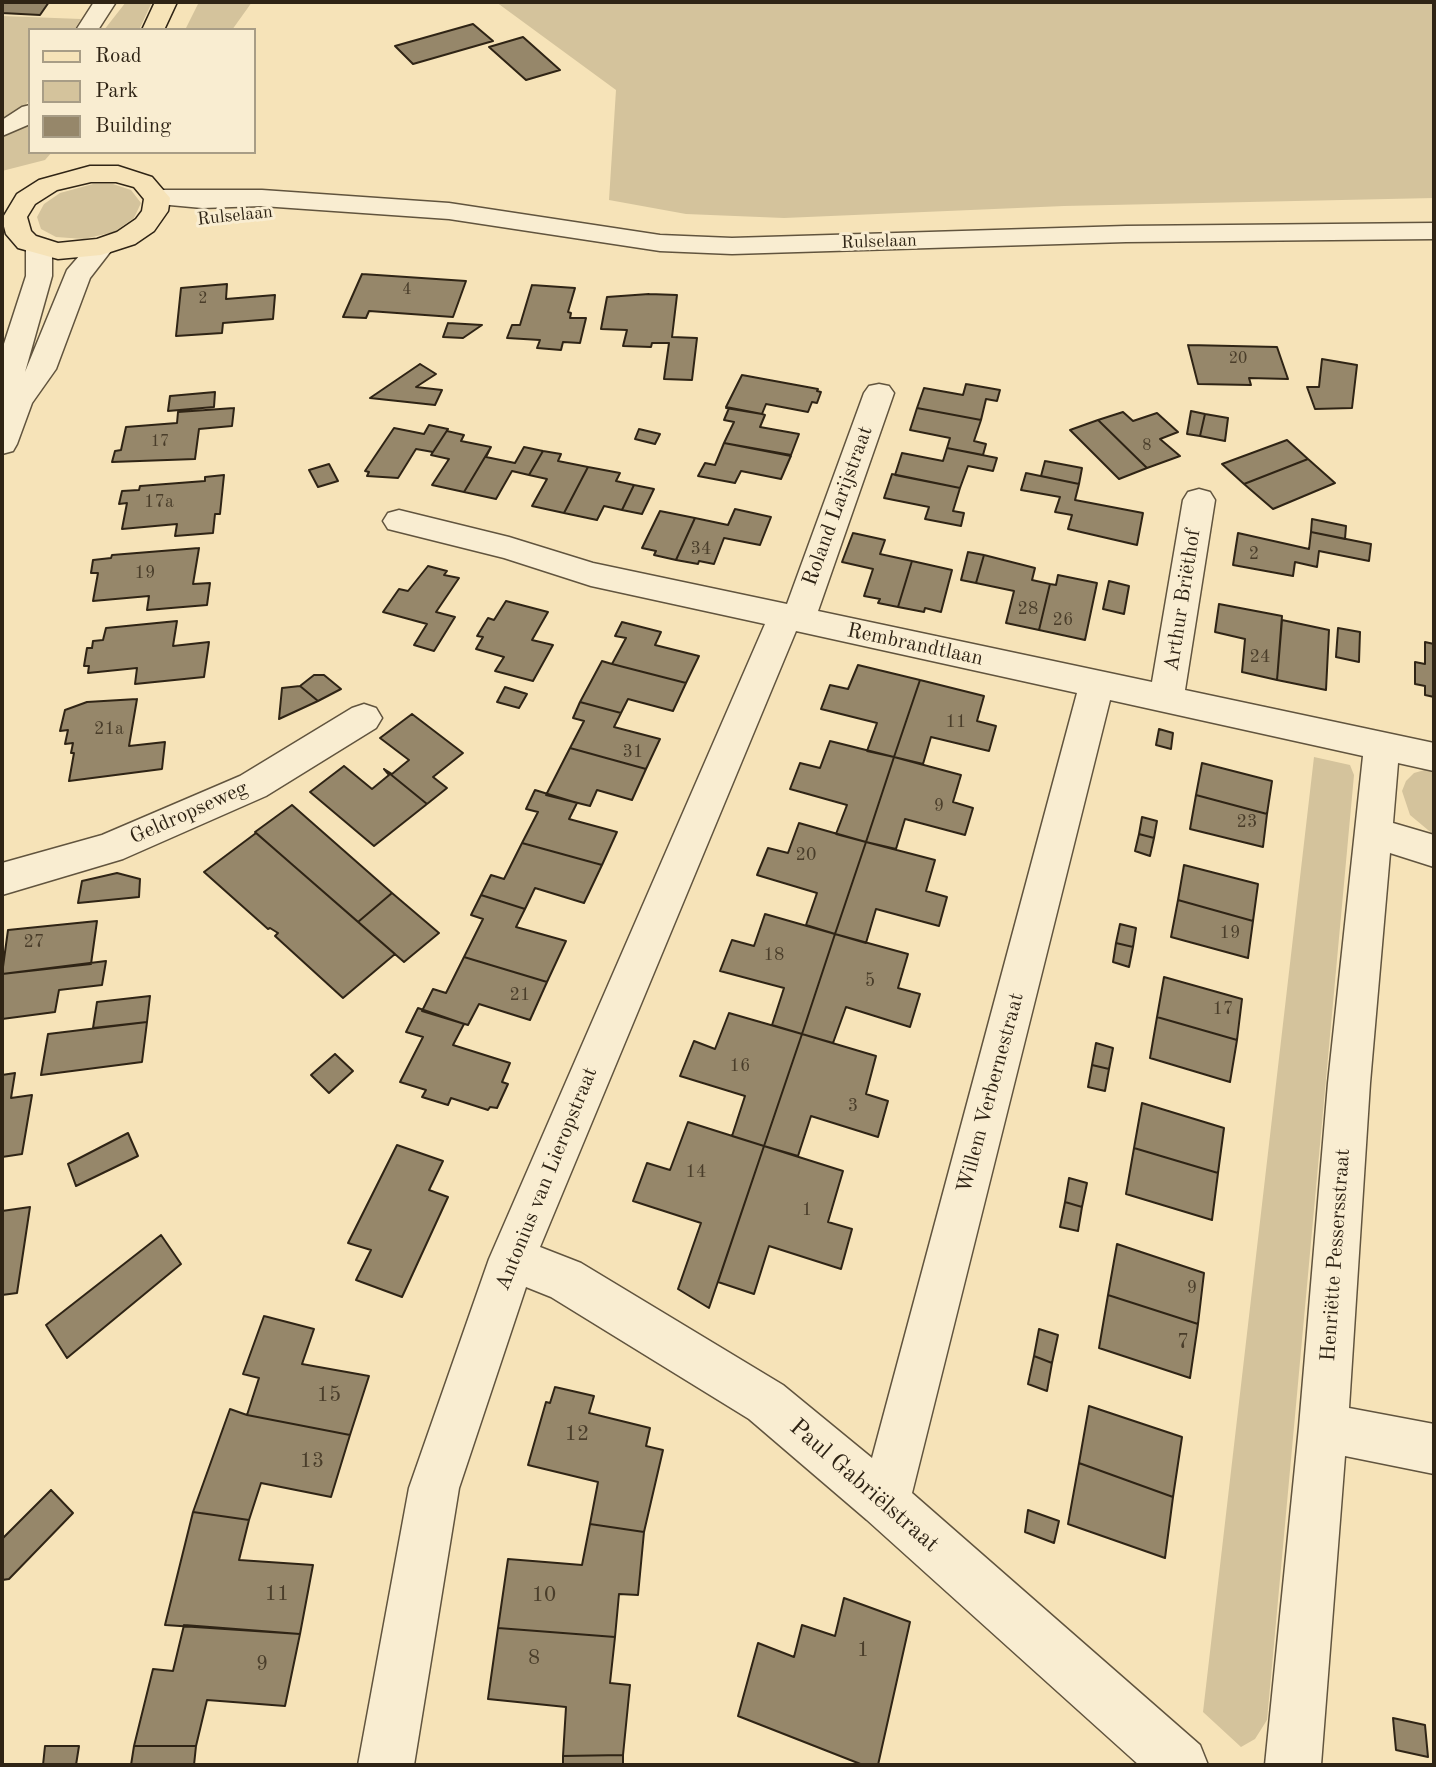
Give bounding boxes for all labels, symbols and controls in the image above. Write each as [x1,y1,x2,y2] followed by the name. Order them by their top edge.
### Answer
[28,28,256,154] legend
[95,46,142,67] text: Road
[95,81,138,102] text: Park
[95,116,171,137] text: Building
[196,201,274,231] street label: Rulselaan
[841,230,917,254] street label: Rulselaan
[402,280,412,300] house number: 4
[198,289,208,309] house number: 2
[1229,349,1247,369] house number: 20
[797,423,879,589] street label: Roland Larijstraat
[151,432,169,452] house number: 17
[1142,436,1152,456] house number: 8
[144,491,174,513] house number: 17a
[1159,527,1207,673] street label: Arthur Briëthof
[691,538,711,560] house number: 34
[1249,543,1259,565] house number: 2
[135,562,155,584] house number: 19
[1018,598,1038,620] house number: 28
[1053,609,1073,631] house number: 26
[845,618,985,672] street label: Rembrandtlaan
[1250,646,1270,668] house number: 24
[946,711,966,733] house number: 11
[94,718,124,740] house number: 21a
[623,741,643,763] house number: 31
[126,776,252,850] street label: Geldropseweg
[934,795,944,817] house number: 9
[1237,811,1257,833] house number: 23
[796,844,816,866] house number: 20
[1220,922,1240,944] house number: 19
[24,931,44,953] house number: 27
[764,944,784,966] house number: 18
[865,970,875,992] house number: 5
[510,984,530,1006] house number: 21
[952,990,1030,1196] street label: Willem Verbernestraat
[1213,998,1233,1020] house number: 17
[730,1055,750,1077] house number: 16
[491,1064,603,1294] street label: Antonius van Lieropstraat
[848,1095,858,1117] house number: 3
[1316,1148,1356,1362] street label: Henriëtte Pessersstraat
[686,1161,706,1183] house number: 14
[802,1199,812,1221] house number: 1
[1187,1277,1197,1299] house number: 9
[1177,1329,1189,1355] house number: 7
[317,1382,341,1408] house number: 15
[783,1413,945,1559] street label: Paul Gabriëlstraat
[565,1421,589,1447] house number: 12
[300,1448,324,1474] house number: 13
[265,1581,289,1607] house number: 11
[532,1582,556,1608] house number: 10
[857,1637,869,1663] house number: 1
[528,1645,540,1671] house number: 8
[256,1651,268,1677] house number: 9

